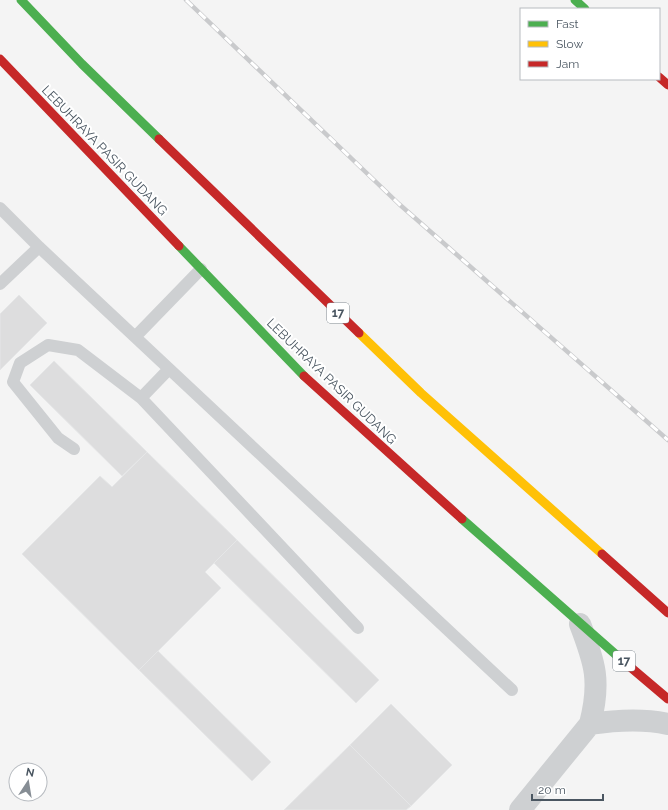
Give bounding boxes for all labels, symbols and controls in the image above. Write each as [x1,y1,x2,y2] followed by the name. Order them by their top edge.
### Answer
[520,8,660,80] legend
[556,17,579,31] text: Fast
[556,37,583,51] text: Slow
[556,57,579,71] text: Jam
[39,82,171,218] street label: LEBUHRAYA PASIR GUDANG
[327,303,349,323] road number: 17
[264,315,400,447] street label: LEBUHRAYA PASIR GUDANG
[613,651,635,671] road number: 17
[8,762,48,802] north arrow
[25,765,35,780] text: N
[532,776,603,802] scale bar
[538,783,566,797] text: 20 m

